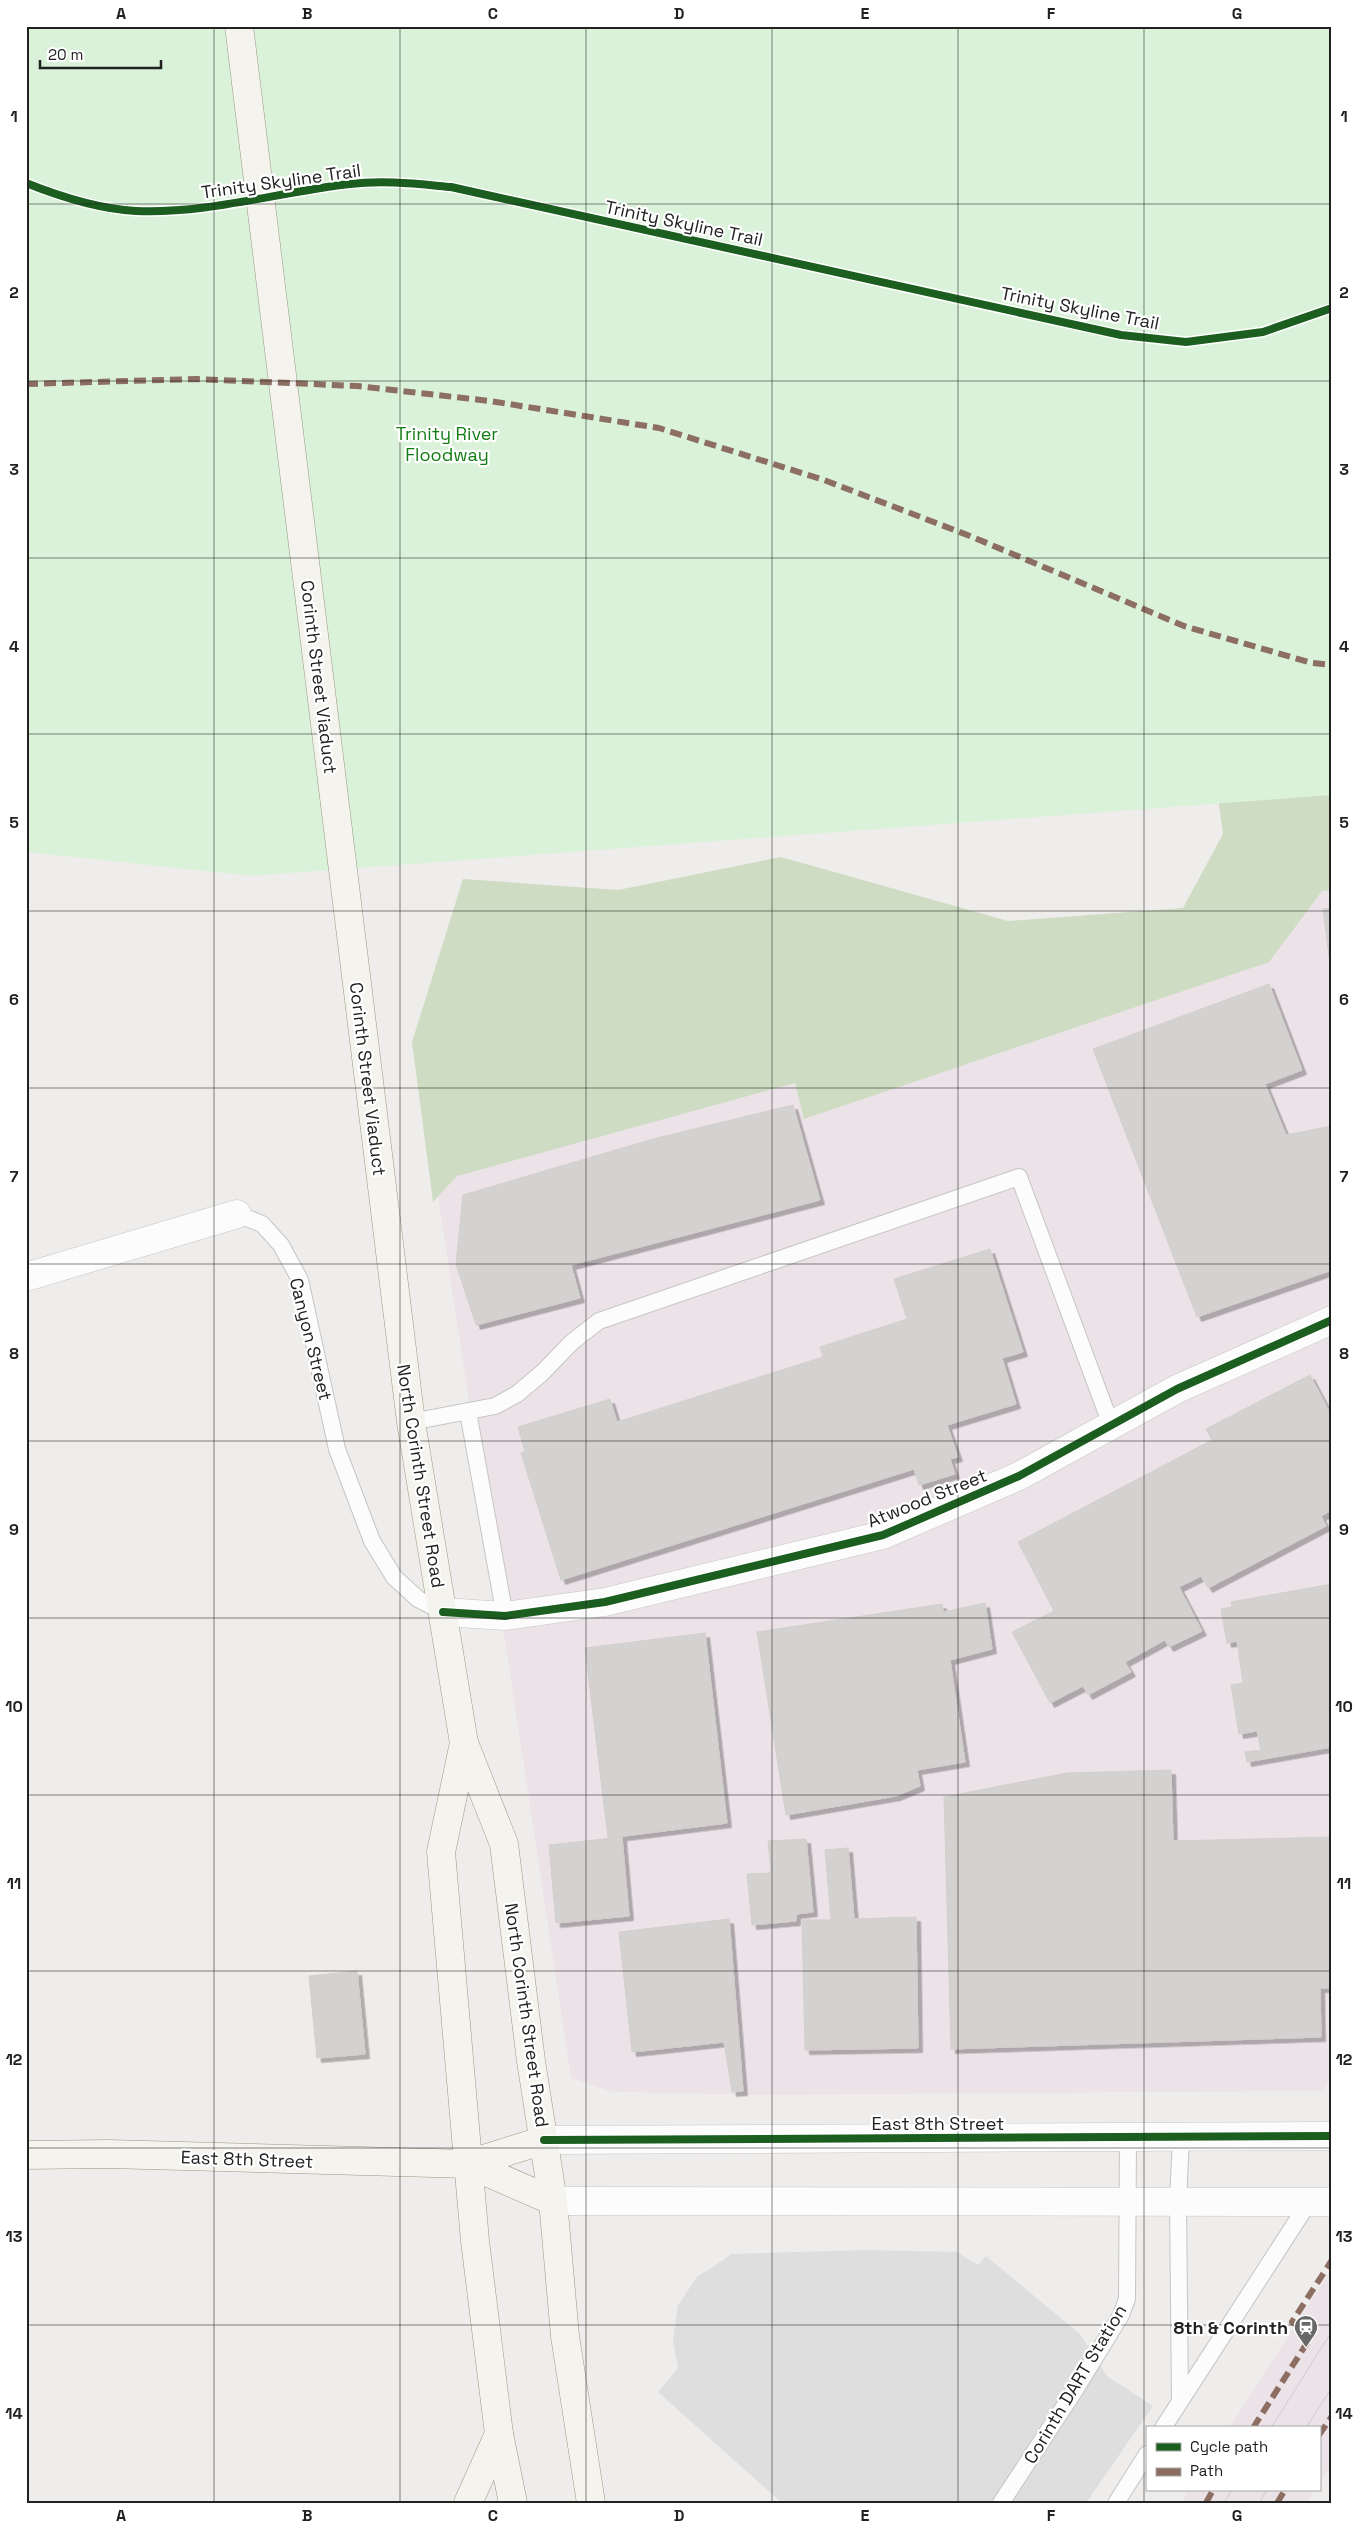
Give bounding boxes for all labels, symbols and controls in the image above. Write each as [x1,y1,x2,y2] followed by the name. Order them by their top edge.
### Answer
[116,3,126,24] text: A
[302,3,312,24] text: B
[488,3,498,24] text: C
[674,3,684,24] text: D
[861,3,870,24] text: E
[1047,3,1056,24] text: F
[1232,3,1242,24] text: G
[40,38,161,70] scale bar
[48,45,83,64] text: 20 m
[10,106,18,127] text: 1
[1340,106,1348,127] text: 1
[200,158,362,204] street label: Trinity Skyline Trail
[603,195,765,251] street label: Trinity Skyline Trail
[999,281,1161,335] street label: Trinity Skyline Trail
[9,282,19,303] text: 2
[1339,282,1349,303] text: 2
[396,422,498,466] park label: Trinity River Floodway
[9,459,19,480] text: 3
[1339,459,1349,480] text: 3
[296,579,342,775] street label: Corinth Street Viaduct
[9,636,19,657] text: 4
[1339,636,1349,657] text: 4
[9,812,19,833] text: 5
[1339,812,1349,833] text: 5
[345,981,391,1177] street label: Corinth Street Viaduct
[9,989,19,1010] text: 6
[1339,989,1349,1010] text: 6
[10,1166,19,1187] text: 7
[1340,1166,1349,1187] text: 7
[285,1275,337,1403] street label: Canyon Street
[9,1343,19,1364] text: 8
[1339,1343,1349,1364] text: 8
[392,1362,450,1590] street label: North Corinth Street Road
[864,1464,990,1532] street label: Atwood Street
[9,1519,19,1540] text: 9
[1339,1519,1349,1540] text: 9
[5,1696,23,1717] text: 10
[1335,1696,1353,1717] text: 10
[7,1873,21,1894] text: 11
[1337,1873,1351,1894] text: 11
[500,1901,554,2129] street label: North Corinth Street Road
[6,2049,22,2070] text: 12
[1336,2049,1352,2070] text: 12
[872,2112,1004,2135] street label: East 8th Street
[180,2145,314,2173] street label: East 8th Street
[6,2226,23,2247] text: 13
[1336,2226,1353,2247] text: 13
[1018,2300,1132,2468] street label: Corinth DART Station
[1293,2314,1319,2348] station icon: 8th & Corinth
[1173,2316,1288,2339] place label: 8th & Corinth
[5,2403,23,2424] text: 14
[1335,2403,1353,2424] text: 14
[1146,2426,1320,2492] legend
[1190,2437,1268,2456] text: Cycle path
[1190,2461,1223,2480] text: Path
[116,2505,126,2526] text: A
[302,2505,312,2526] text: B
[488,2505,498,2526] text: C
[674,2505,684,2526] text: D
[861,2505,870,2526] text: E
[1047,2505,1056,2526] text: F
[1232,2505,1242,2526] text: G

